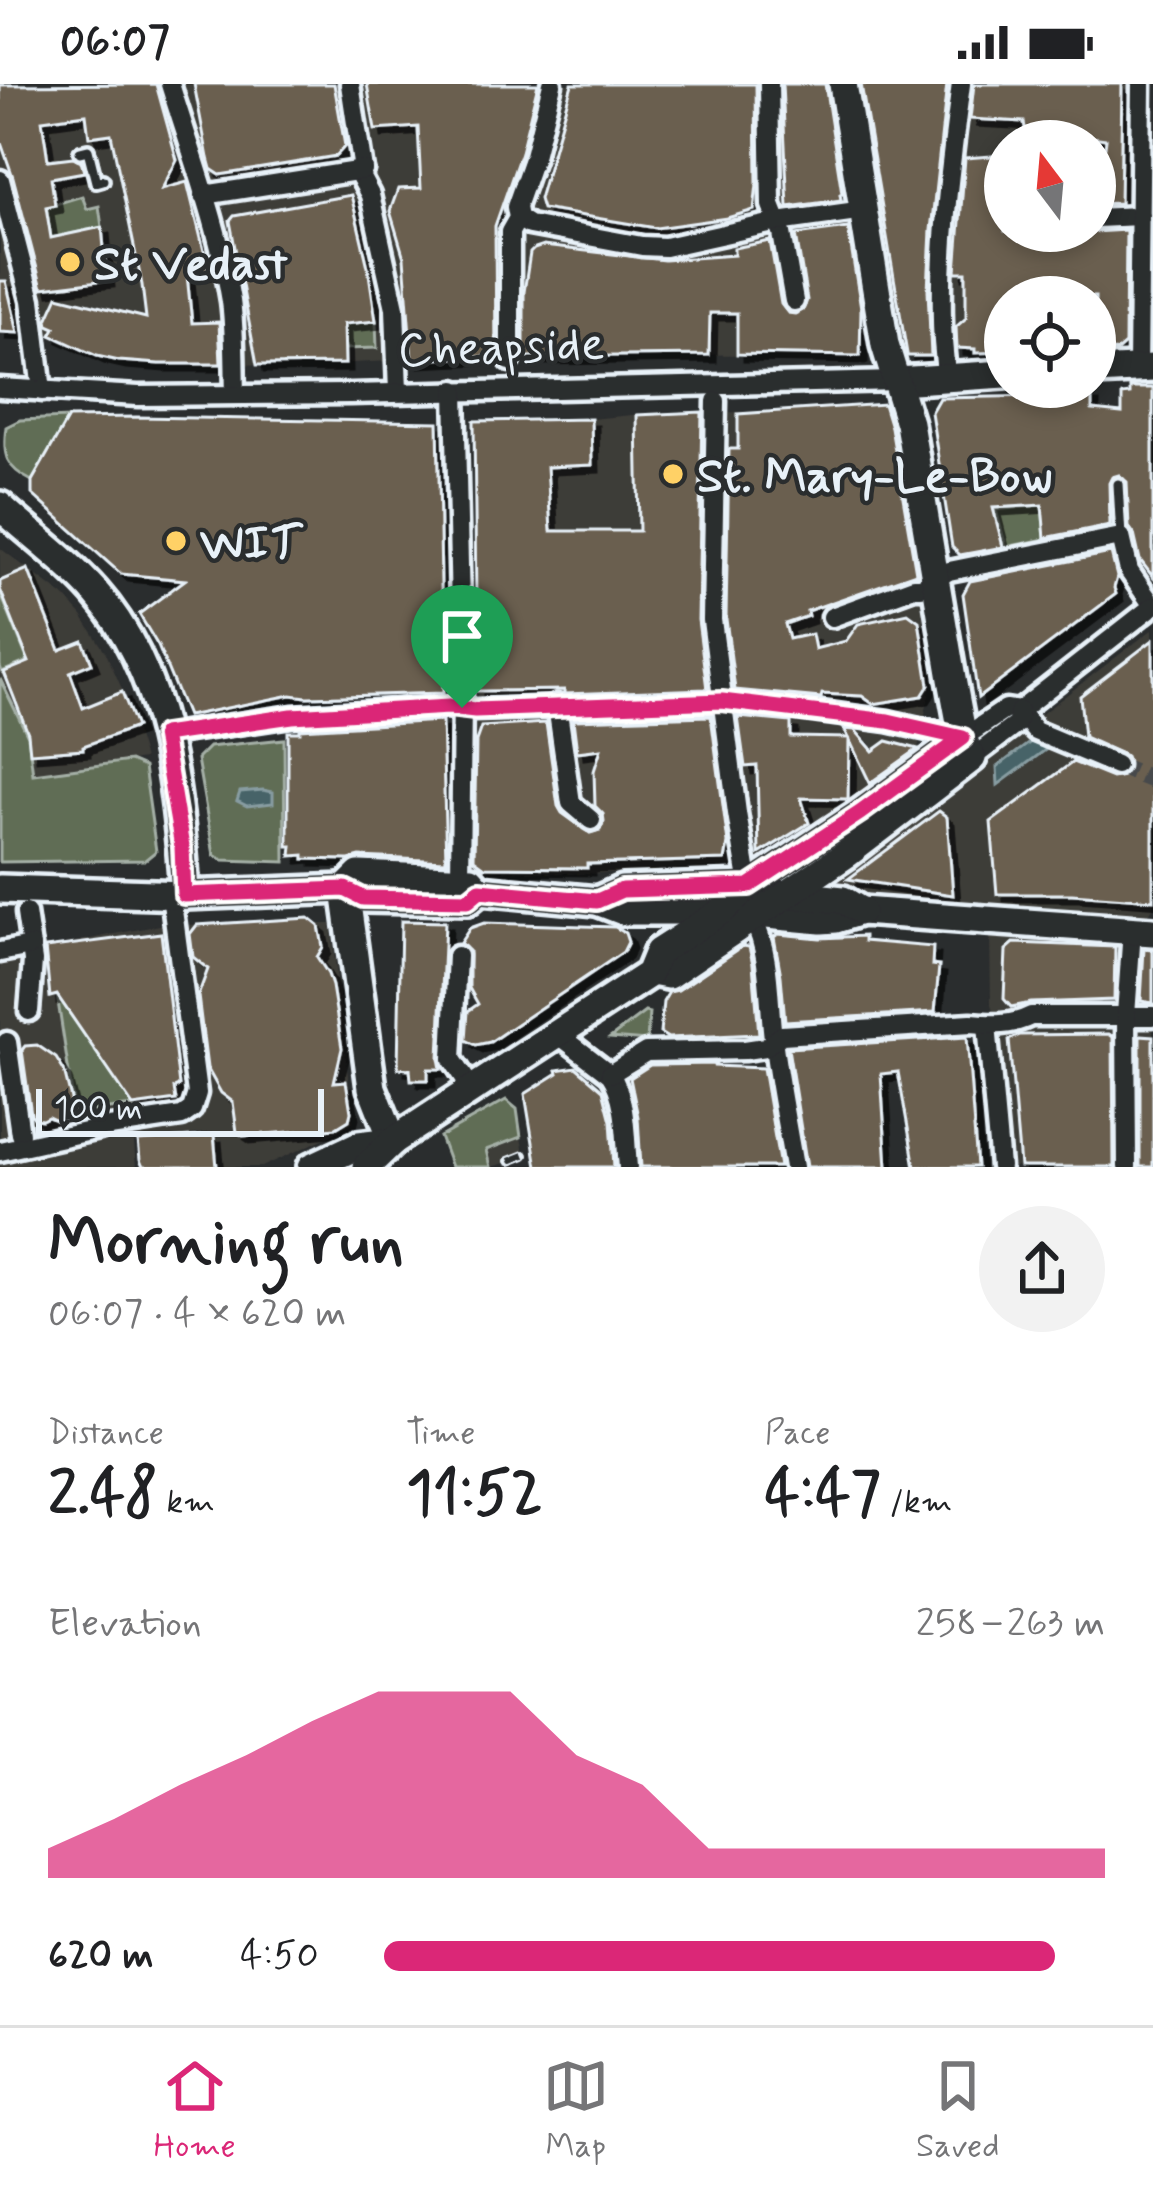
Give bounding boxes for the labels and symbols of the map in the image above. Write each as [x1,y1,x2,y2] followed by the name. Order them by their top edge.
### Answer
[984,120,1116,252] north arrow
[94,234,288,297] place label: St Vedast
[57,249,83,275] marker: St Vedast
[397,313,605,384] street label: Cheapside
[697,446,1052,509] place label: St. Mary-Le-Bow
[660,461,686,487] marker: St. Mary-Le-Bow
[200,513,304,576] place label: WIT
[163,528,189,554] marker: WIT
[411,585,513,708] pin
[36,1083,324,1136] scale bar

